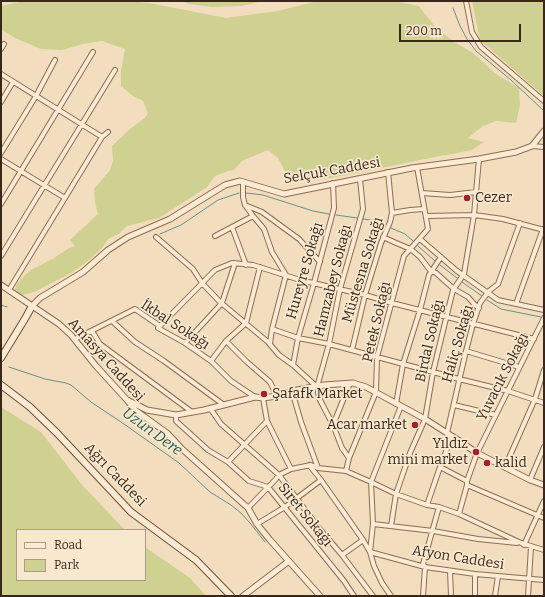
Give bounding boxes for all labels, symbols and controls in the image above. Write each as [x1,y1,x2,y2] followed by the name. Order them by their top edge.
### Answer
[401,16,523,42] scale bar
[406,24,442,38] text: 200 m
[282,154,382,188] street label: Selçuk Caddesi
[475,190,512,206] place label: Cezer
[462,193,472,203] marker: Cezer
[339,215,387,325] street label: Müstesna Sokağı
[283,221,327,321] street label: Hureyre Sokağı
[311,223,355,339] street label: Hamzabey Sokağı
[360,280,394,364] street label: Petek Sokağı
[138,297,212,353] street label: İkbal Sokağı
[412,298,448,384] street label: Birdal Sokağı
[439,303,477,385] street label: Haliç Sokağı
[64,315,148,405] street label: Amasya Caddesi
[474,330,532,424] street label: Yuvacık Sokağı
[272,386,363,402] place label: Şafafk Market
[259,389,269,399] marker: Şafafk Market
[118,404,186,460] water label: Uzun Dere
[327,417,407,433] place label: Acar market
[410,420,420,430] marker: Acar market
[388,436,468,468] place label: Yıldız mini market
[81,440,149,510] street label: Ağrı Caddesi
[471,447,481,457] marker: Yıldız mini market
[495,455,527,471] place label: kalid
[482,458,492,468] marker: kalid
[274,480,336,550] street label: Siret Sokağı
[16,529,146,581] legend
[54,538,82,552] text: Road
[411,542,505,574] street label: Afyon Caddesi
[54,558,79,572] text: Park

